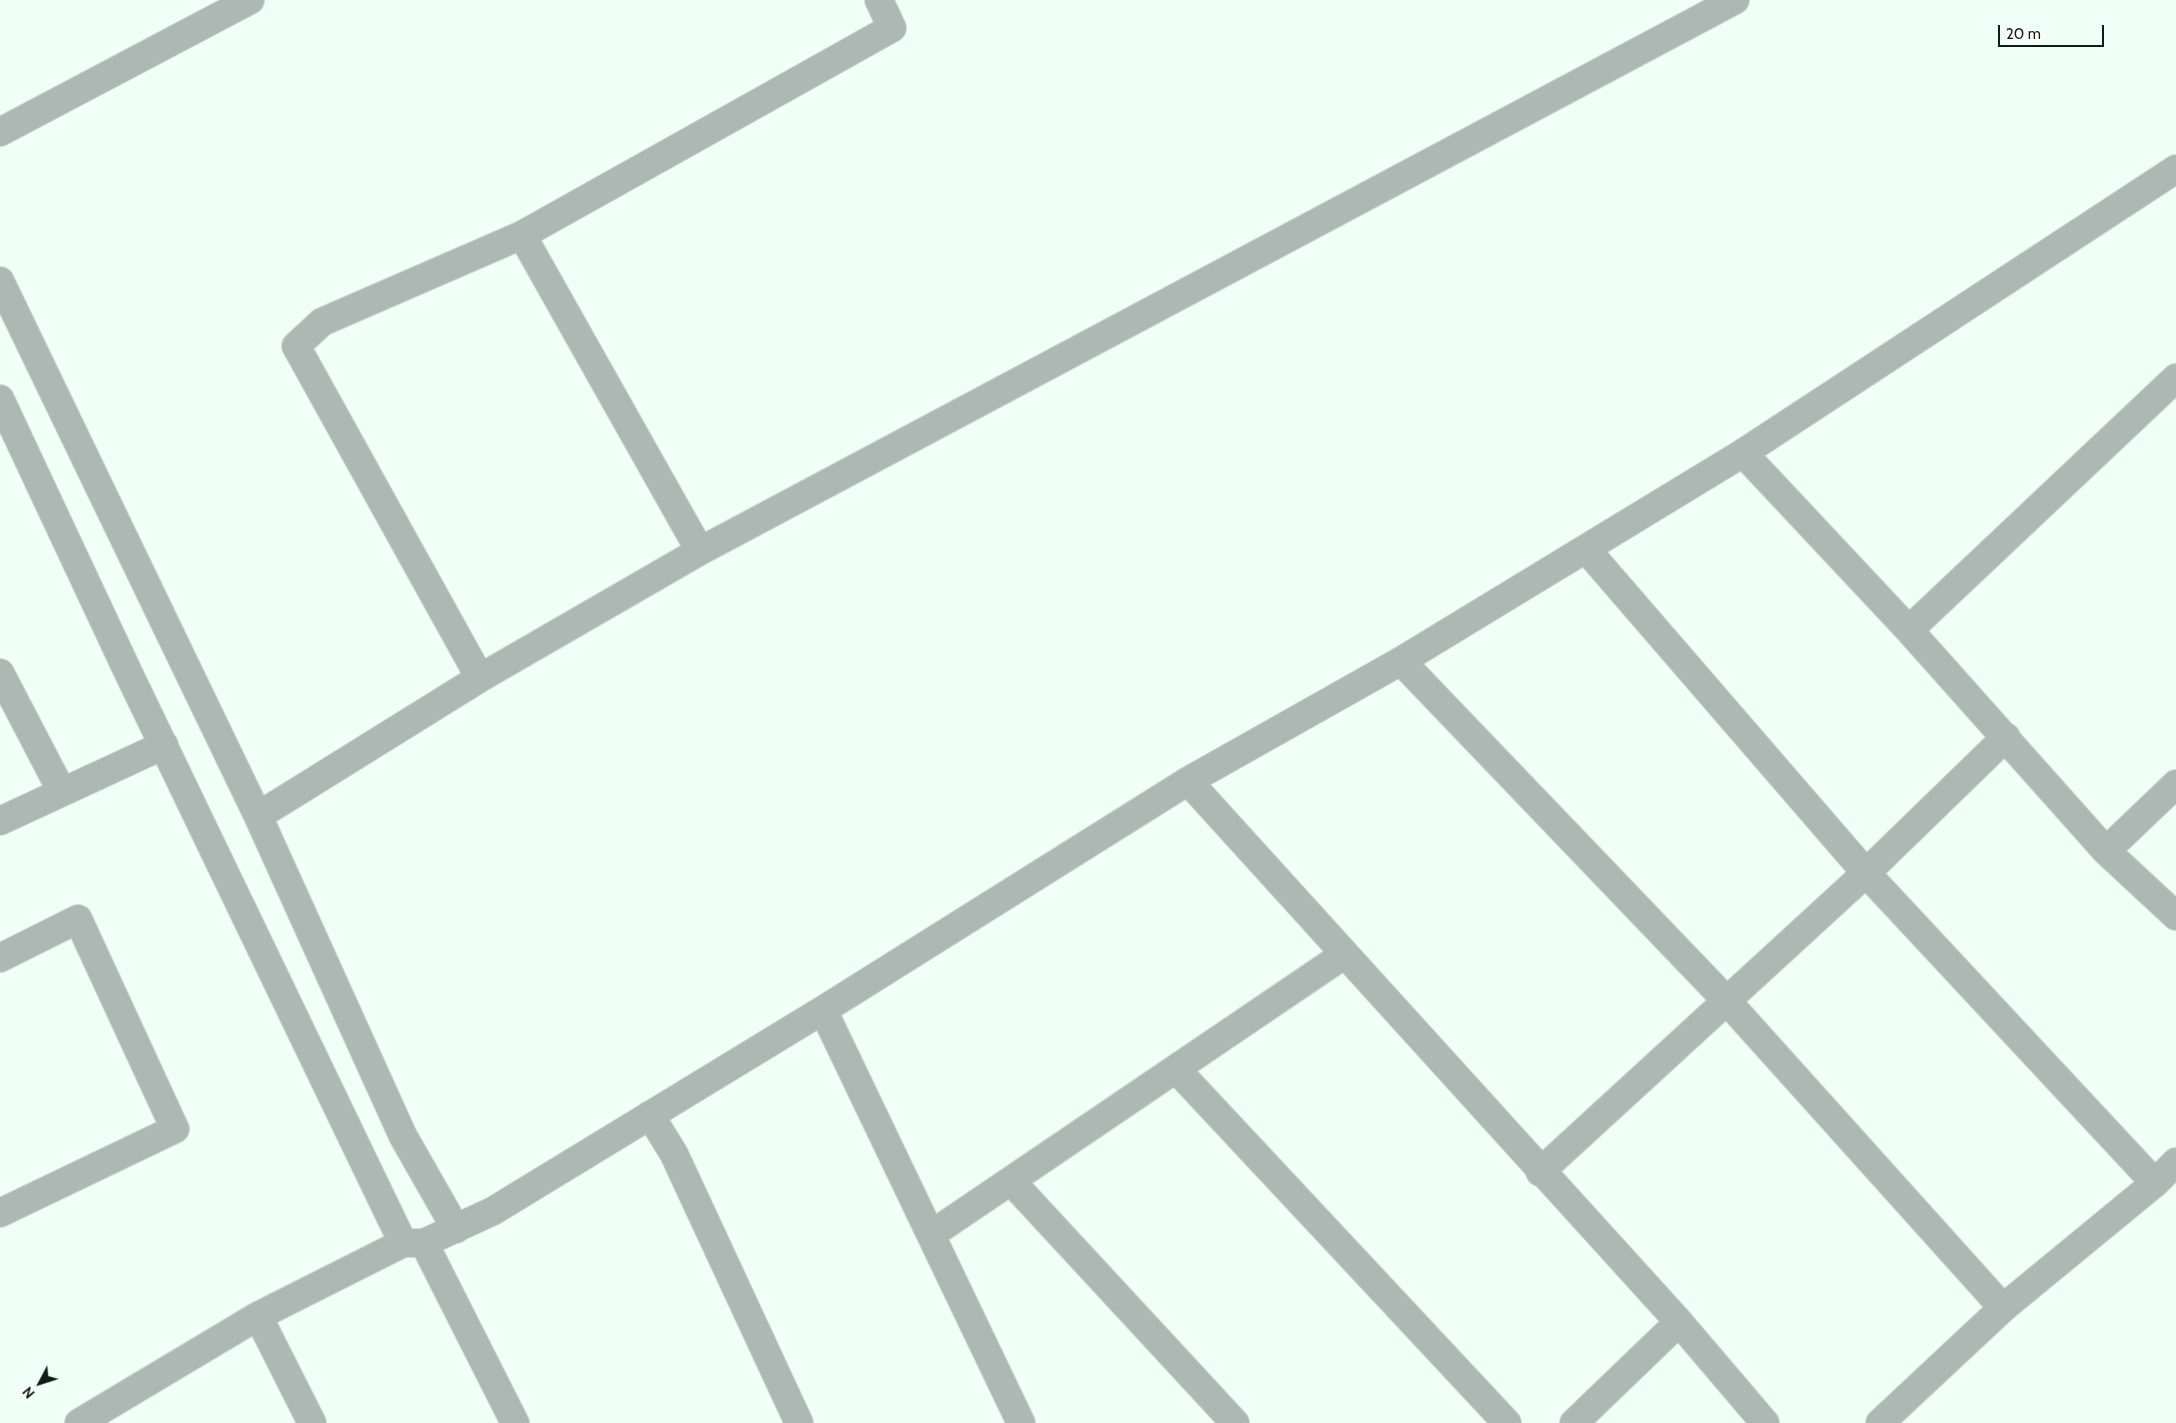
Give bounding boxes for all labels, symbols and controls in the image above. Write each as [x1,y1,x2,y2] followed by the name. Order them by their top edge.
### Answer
[2001,15,2107,47] scale bar
[2006,25,2041,43] text: 20 m
[15,1358,65,1408] north arrow
[18,1383,39,1402] text: N

